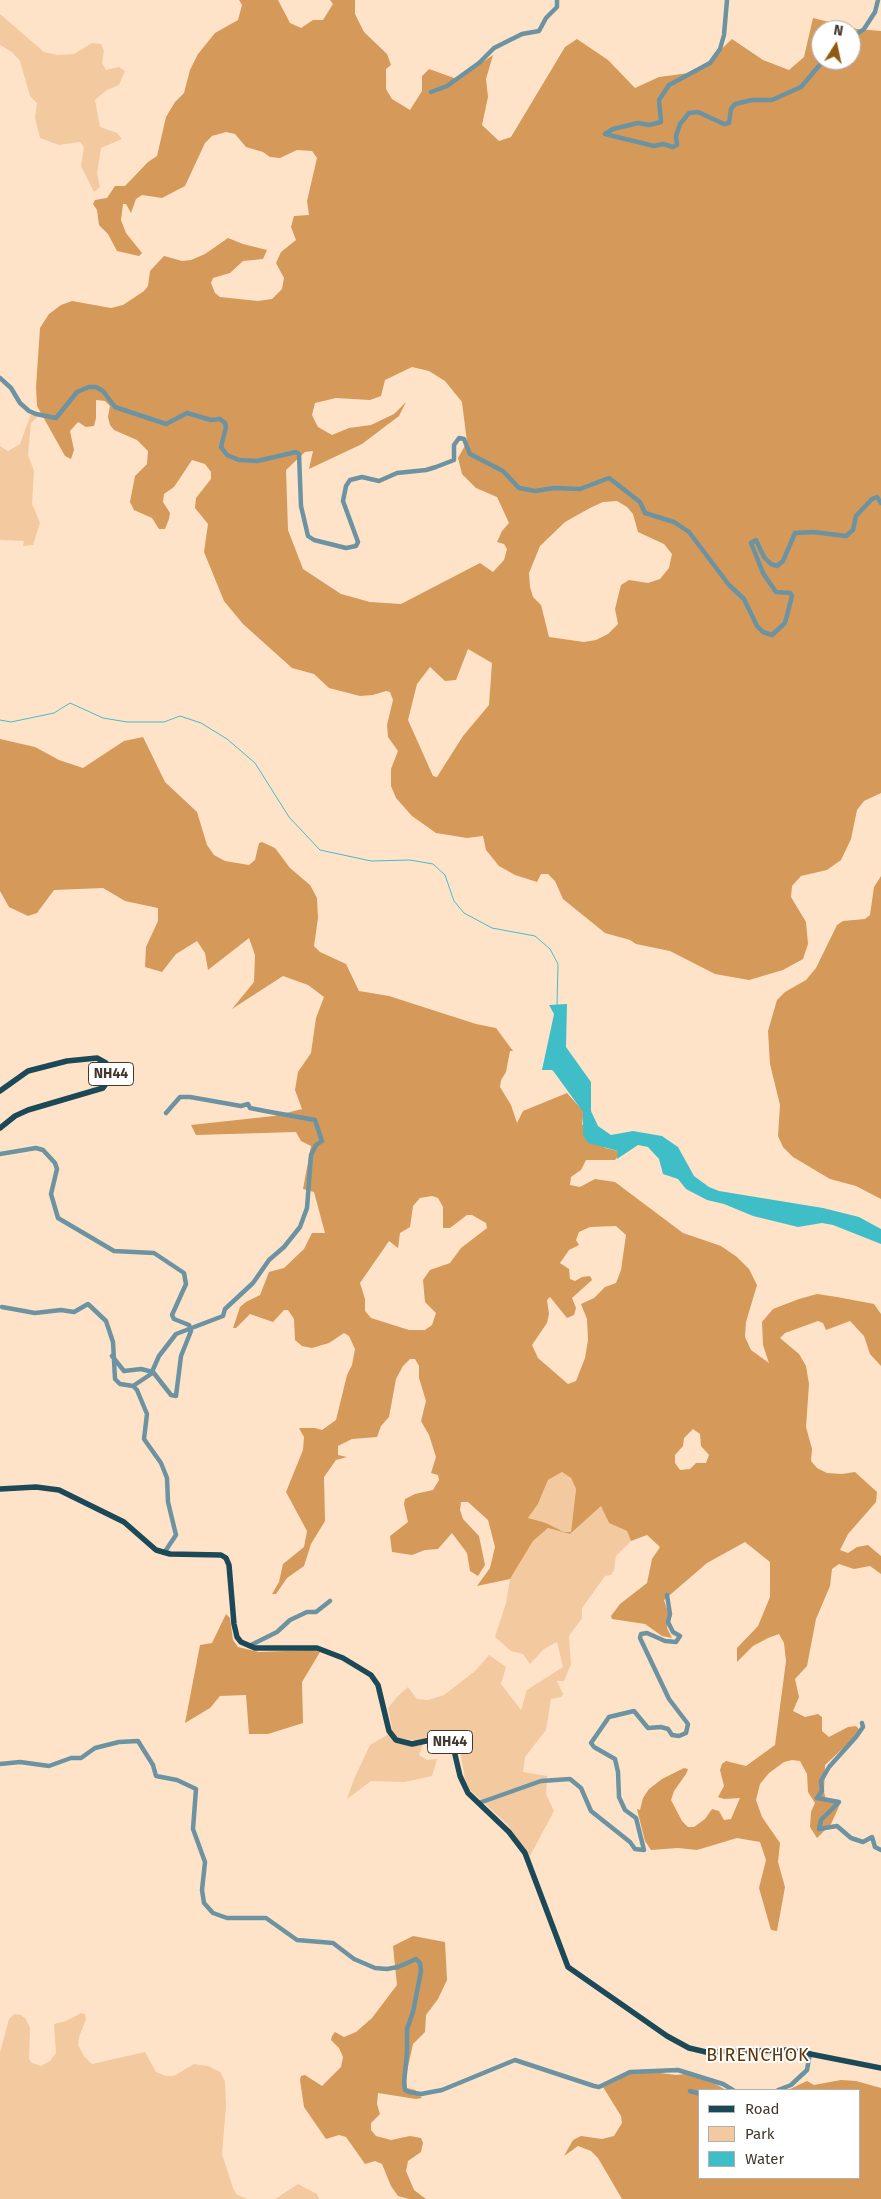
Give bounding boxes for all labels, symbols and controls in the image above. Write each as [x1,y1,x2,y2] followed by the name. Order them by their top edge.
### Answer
[811,20,861,70] north arrow
[832,22,845,40] text: N
[88,1062,134,1086] road number: NH44
[428,1730,472,1754] road number: NH44
[705,2045,811,2067] district label: BIRENCHOK
[698,2089,861,2179] legend
[745,2100,780,2118] text: Road
[745,2125,775,2143] text: Park
[745,2150,784,2168] text: Water

